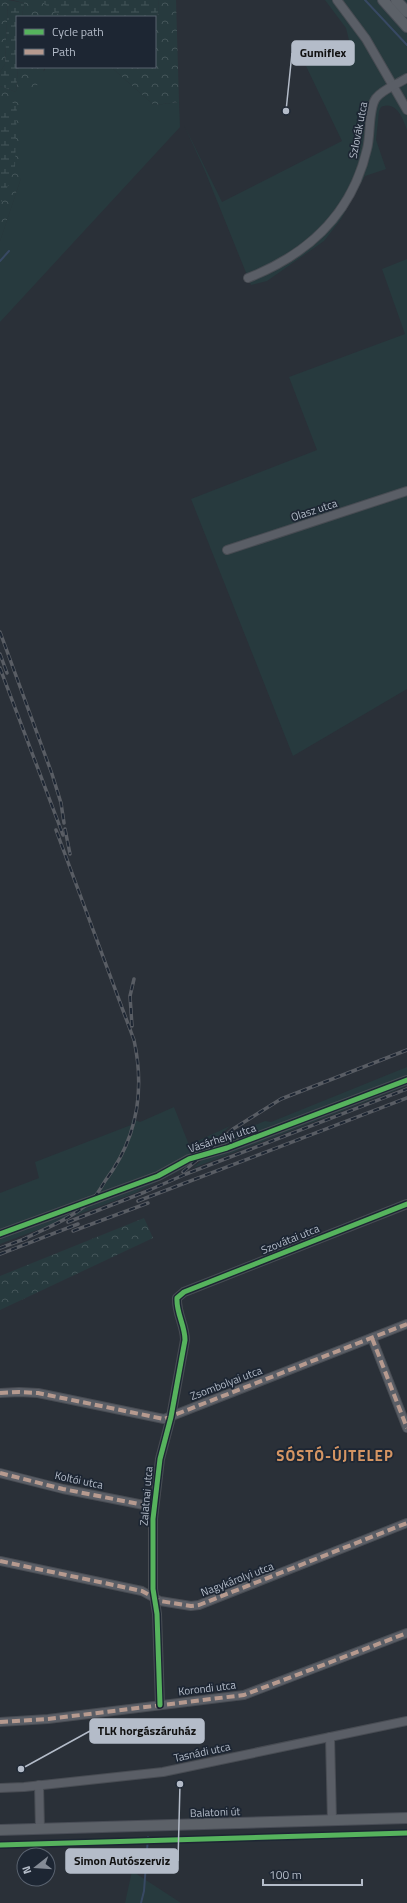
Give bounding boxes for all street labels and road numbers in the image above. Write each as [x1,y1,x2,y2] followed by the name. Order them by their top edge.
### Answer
[345,100,371,160] street label: Szlovák utca
[289,495,340,525] street label: Olasz utca
[186,1119,258,1156] street label: Vásárhelyi utca
[258,1220,322,1258] street label: Szovátai utca
[188,1362,265,1404] street label: Zsombolyai utca
[135,1465,157,1526] street label: Zalatnai utca
[53,1467,105,1493] street label: Koltói utca
[198,1558,276,1600] street label: Nagykárolyi utca
[177,1676,237,1699] street label: Korondi utca
[172,1738,232,1766] street label: Tasnádi utca
[190,1803,241,1821] street label: Balatoni út

